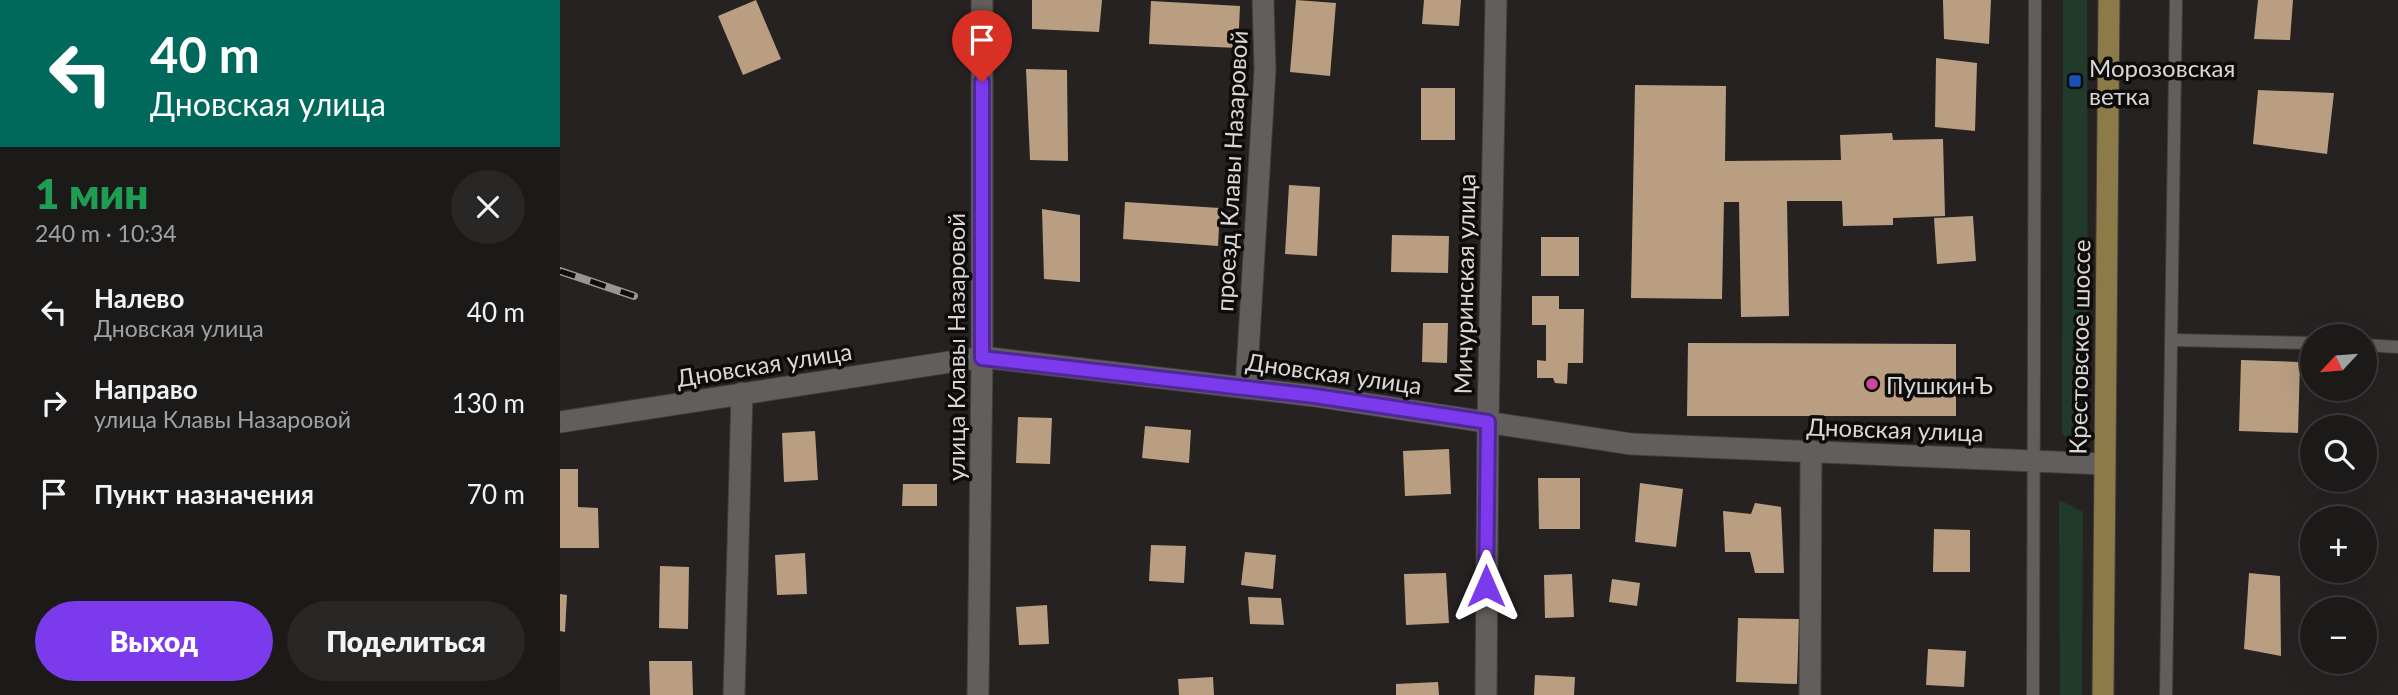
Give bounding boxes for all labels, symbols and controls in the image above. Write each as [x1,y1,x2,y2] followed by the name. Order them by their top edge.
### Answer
[952,10,1012,82] pin
[963,21,1001,59] icon: arrive
[150,25,260,83] text: 40 m
[35,28,126,119] icon: left
[1209,30,1253,312] street label: проезд Клавы Назаровой
[2089,53,2235,110] place label: Морозовская ветка
[2067,73,2083,89] marker: Морозовская ветка
[150,84,386,123] text: Дновская улица
[35,168,149,218] text: 1 мин
[451,170,525,244] button: close
[1448,173,1480,395] street label: Мичуринская улица
[941,213,970,481] street label: улица Клавы Назаровой
[35,219,177,247] text: 240 m · 10:34
[2063,239,2095,455] street label: Крестовское шоссе
[94,282,184,314] text: Налево
[35,293,73,331] icon: left
[467,296,525,328] text: 40 m
[94,314,264,342] text: Дновская улица
[2300,324,2376,401] north arrow
[2300,324,2377,674] map controls
[674,336,854,392] street label: Дновская улица
[1244,346,1424,400] street label: Дновская улица
[1886,370,1993,399] place label: ПушкинЪ
[94,373,198,405] text: Направо
[1864,376,1880,392] marker: ПушкинЪ
[35,384,73,422] icon: right
[452,387,525,419] text: 130 m
[94,405,351,433] text: улица Клавы Назаровой
[1806,411,1984,447] street label: Дновская улица
[2300,415,2377,492] button: search
[35,475,73,513] icon: arrive
[94,478,314,510] text: Пункт назначения
[467,478,525,510] text: 70 m
[2300,506,2377,583] button: +
[1449,549,1523,623] position arrow
[2300,597,2377,674] button: −
[35,601,273,681] button: Выход
[287,601,525,681] button: Поделиться

